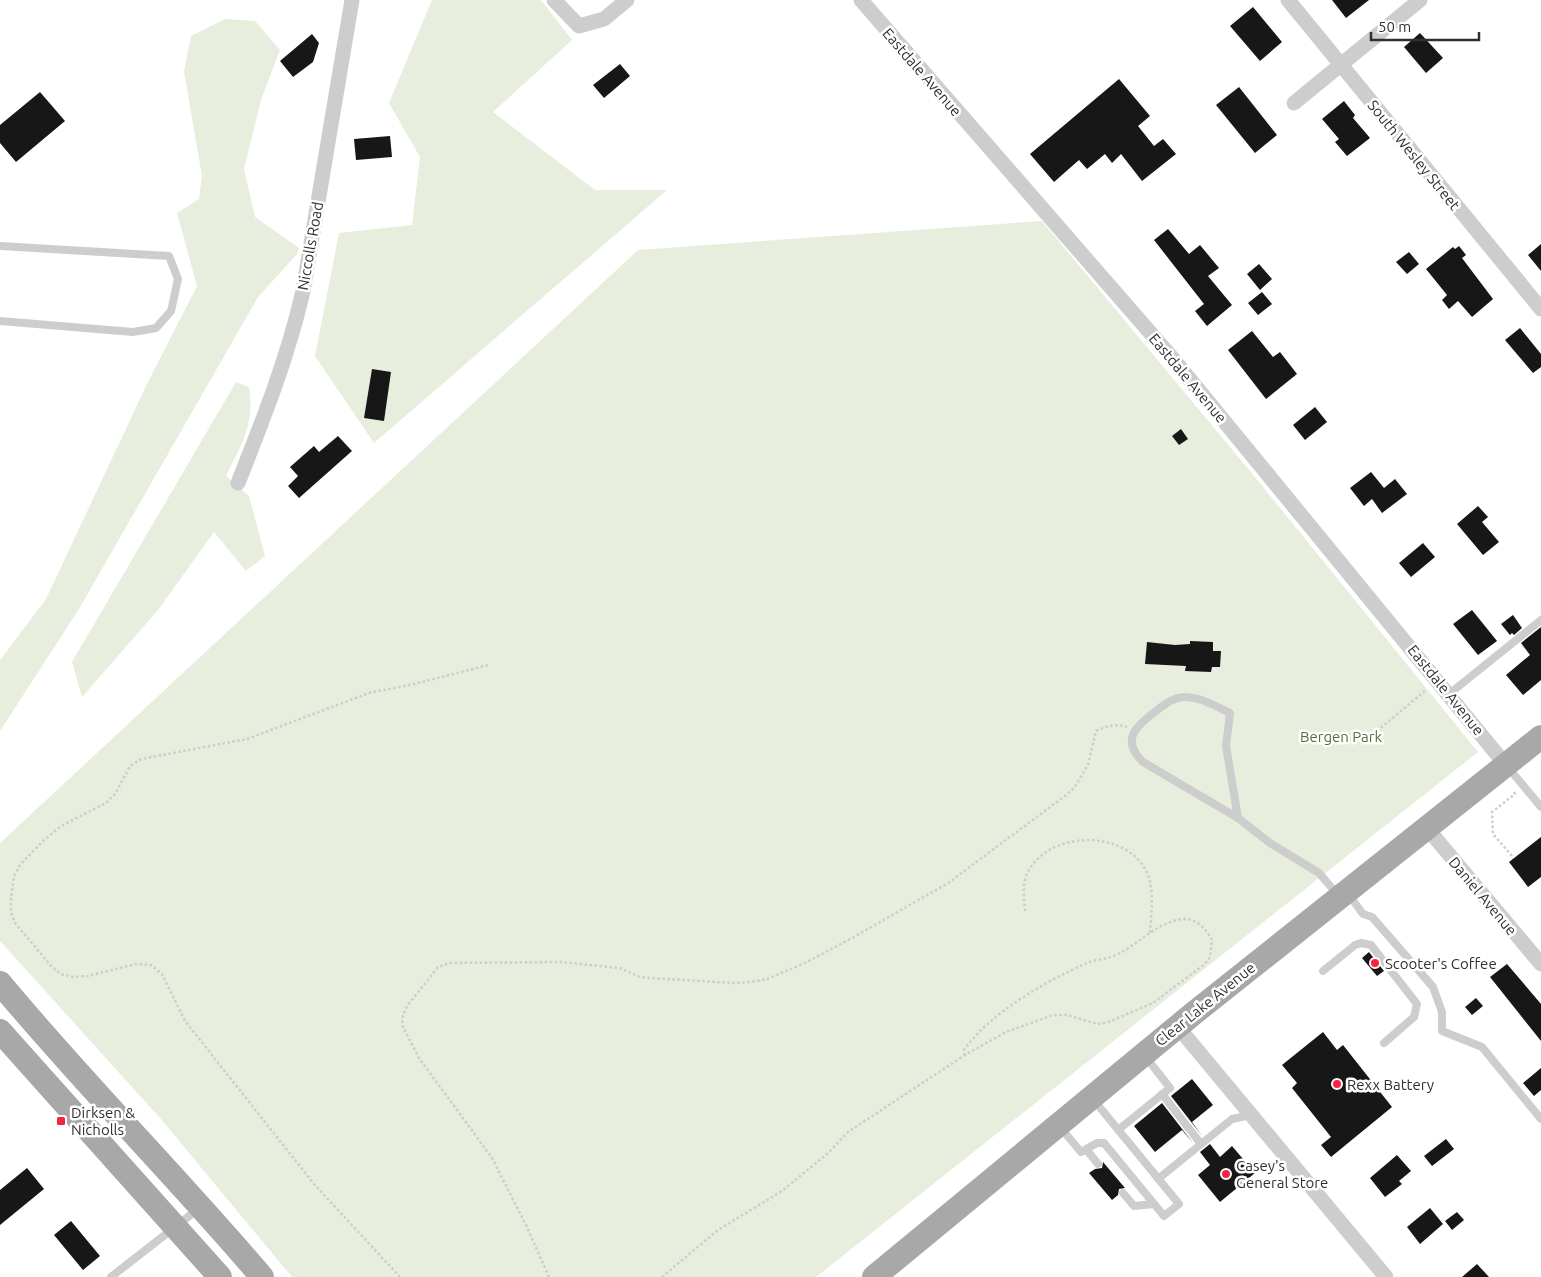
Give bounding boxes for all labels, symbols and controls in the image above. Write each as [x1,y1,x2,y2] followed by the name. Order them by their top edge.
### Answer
[1371,10,1478,42] scale bar
[1378,18,1411,35] text: 50 m
[879,24,965,120] street label: Eastdale Avenue
[1365,97,1464,213] street label: South Wesley Street
[294,201,326,291] street label: Niccolls Road
[1146,330,1230,426] street label: Eastdale Avenue
[1404,641,1488,739] street label: Eastdale Avenue
[1300,728,1383,745] park label: Bergen Park
[1445,853,1521,939] street label: Daniel Avenue
[1385,955,1497,972] place label: Scooter's Coffee
[1369,957,1381,969] marker: Scooter's Coffee
[1152,959,1258,1049] street label: Clear Lake Avenue
[1347,1076,1434,1093] place label: Rexx Battery
[1331,1078,1343,1090] marker: Rexx Battery
[71,1104,135,1138] place label: Dirksen & Nicholls
[55,1115,67,1127] marker: Dirksen & Nicholls
[1236,1157,1328,1191] place label: Casey's General Store
[1220,1168,1232,1180] marker: Casey's General Store

